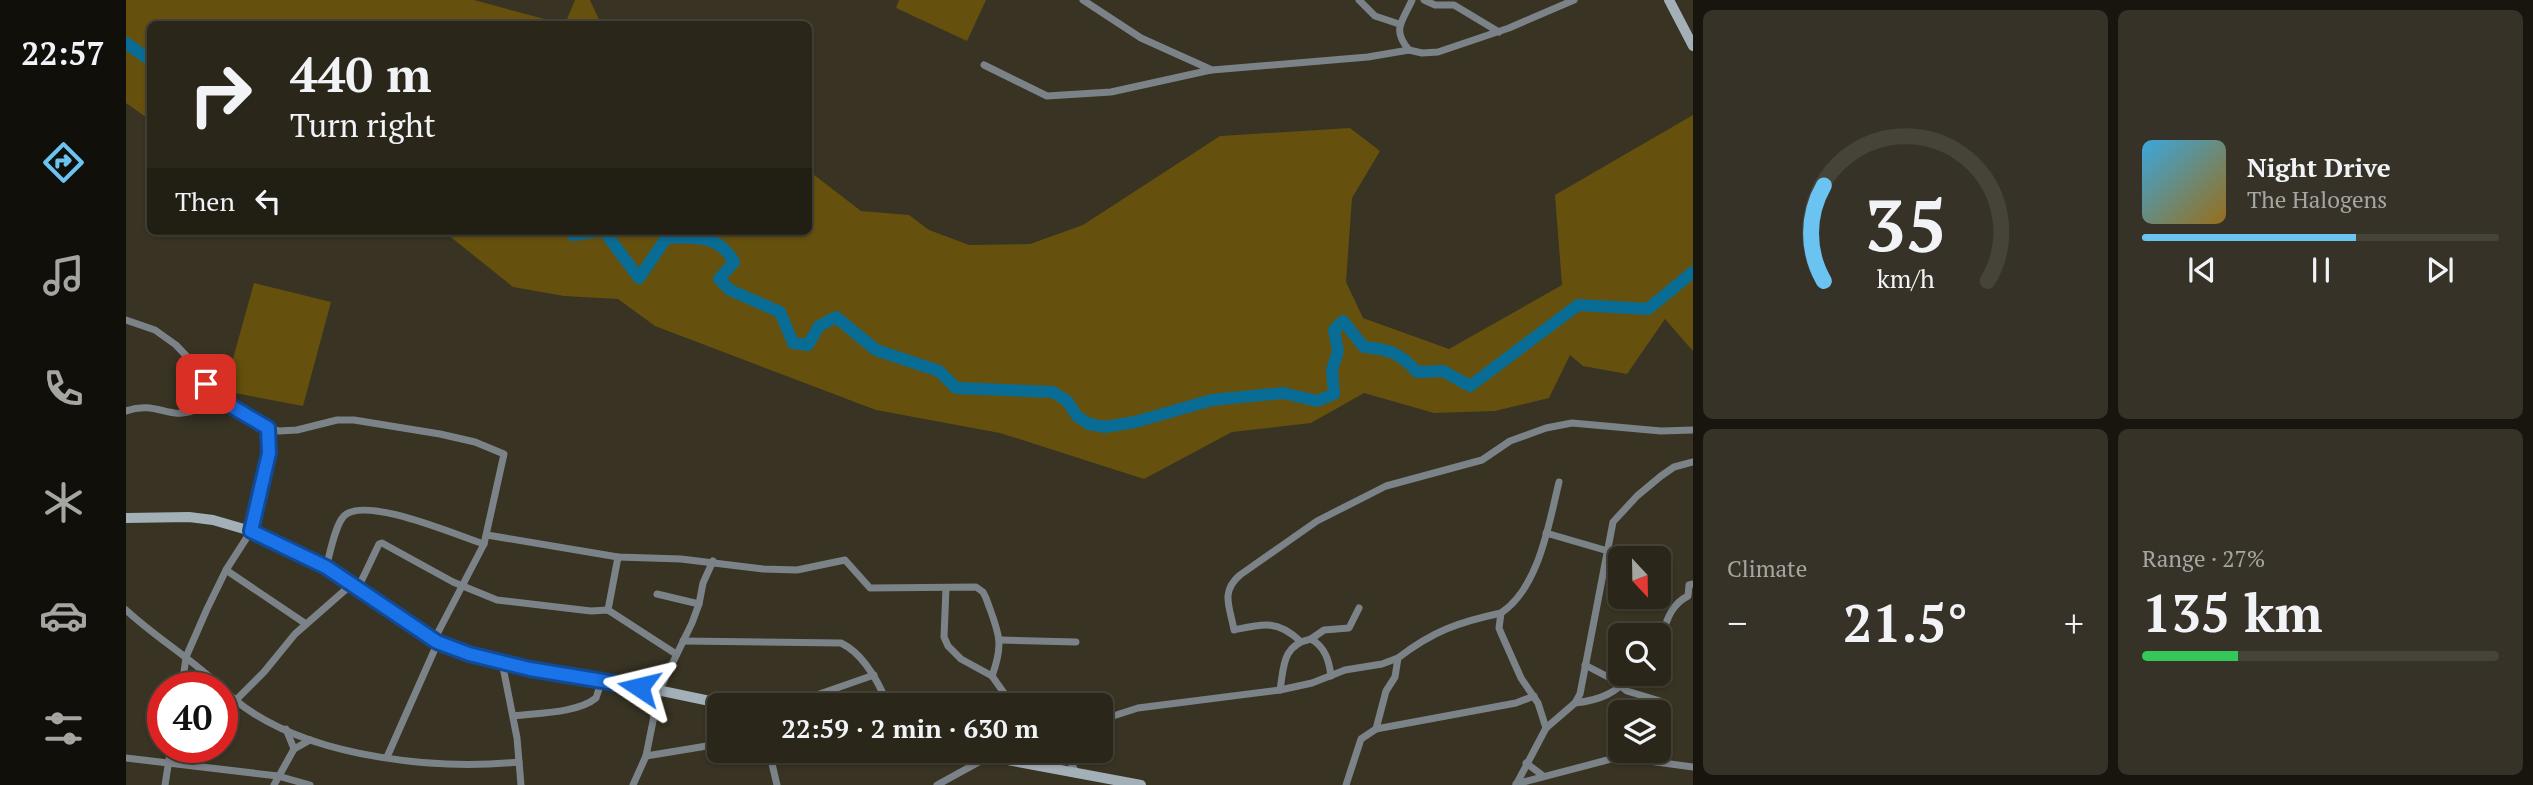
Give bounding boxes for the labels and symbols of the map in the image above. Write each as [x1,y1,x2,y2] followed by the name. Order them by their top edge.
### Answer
[176,354,236,414] pin
[1608,546,1671,609] north arrow
[602,650,676,724] position arrow
[147,672,238,763] speed limit sign: 40

